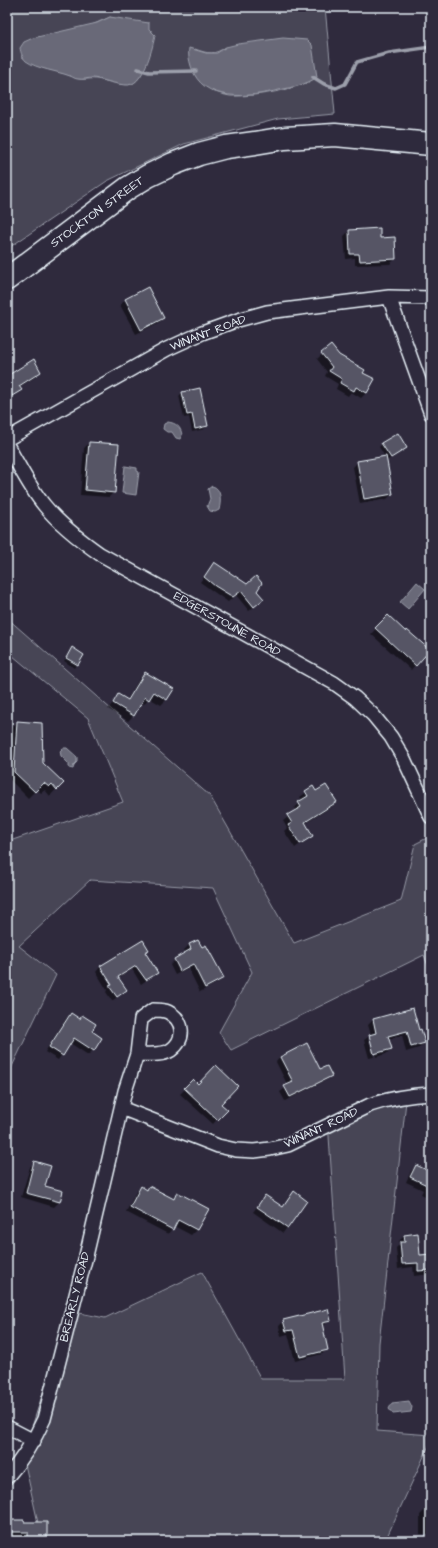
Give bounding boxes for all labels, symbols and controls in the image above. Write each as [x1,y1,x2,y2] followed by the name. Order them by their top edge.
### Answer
[47,172,148,252] street label: STOCKTON STREET
[168,311,249,355] street label: WINANT ROAD
[170,587,284,661] street label: EDGERSTOUNE ROAD
[281,1103,361,1153] street label: WINANT ROAD
[56,1250,94,1344] street label: BREARLY ROAD

